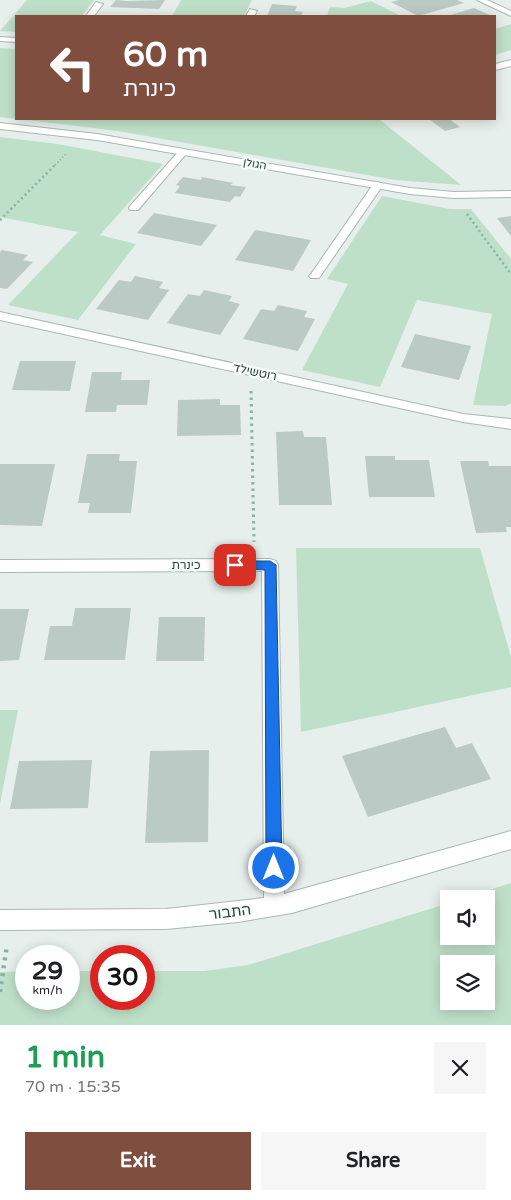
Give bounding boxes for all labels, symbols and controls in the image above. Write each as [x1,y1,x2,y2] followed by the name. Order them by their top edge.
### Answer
[123,34,208,76] text: 60 m
[40,35,105,100] icon: left
[123,76,176,102] text: כינרת
[242,156,268,172] street label: הגולן
[232,361,278,383] street label: רוטשילד
[214,544,256,586] pin
[221,551,249,579] icon: arrive
[171,558,201,572] street label: כינרת
[247,841,299,893] position arrow
[440,890,495,1010] map controls
[440,890,495,945] button: sound
[208,900,252,924] street label: התבור
[90,945,155,1010] speed limit sign: 30
[440,955,495,1010] button: layers
[32,956,63,986] text: 29
[32,983,63,997] text: km/h
[25,1039,105,1076] text: 1 min
[434,1042,486,1094] button: close
[25,1077,121,1097] text: 70 m · 15:35
[25,1132,251,1190] button: Exit
[261,1132,486,1190] button: Share

